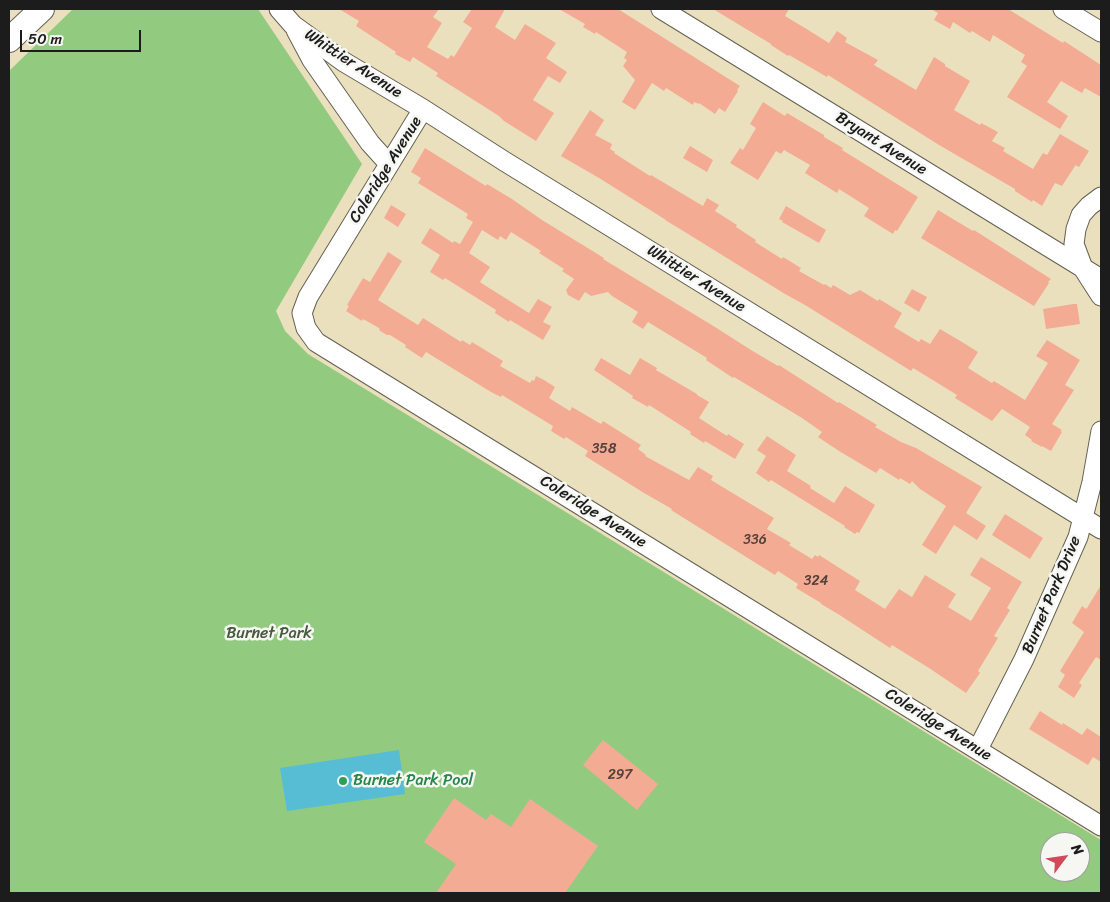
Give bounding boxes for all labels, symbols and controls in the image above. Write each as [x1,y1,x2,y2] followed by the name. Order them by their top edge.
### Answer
[22,20,144,52] scale bar
[301,25,405,103] street label: Whittier Avenue
[28,26,62,52] text: 50 m
[832,108,930,180] street label: Bryant Avenue
[346,113,426,227] street label: Coleridge Avenue
[643,241,749,317] street label: Whittier Avenue
[592,441,616,457] house number: 358
[536,472,650,552] street label: Coleridge Avenue
[743,532,767,548] house number: 336
[1019,533,1085,657] street label: Burnet Park Drive
[804,573,828,589] house number: 324
[226,624,312,644] park label: Burnet Park
[881,685,995,765] street label: Coleridge Avenue
[608,767,632,783] house number: 297
[353,771,473,791] place label: Burnet Park Pool
[337,775,349,787] marker: Burnet Park Pool
[1040,832,1090,882] north arrow
[1064,839,1091,860] text: N

